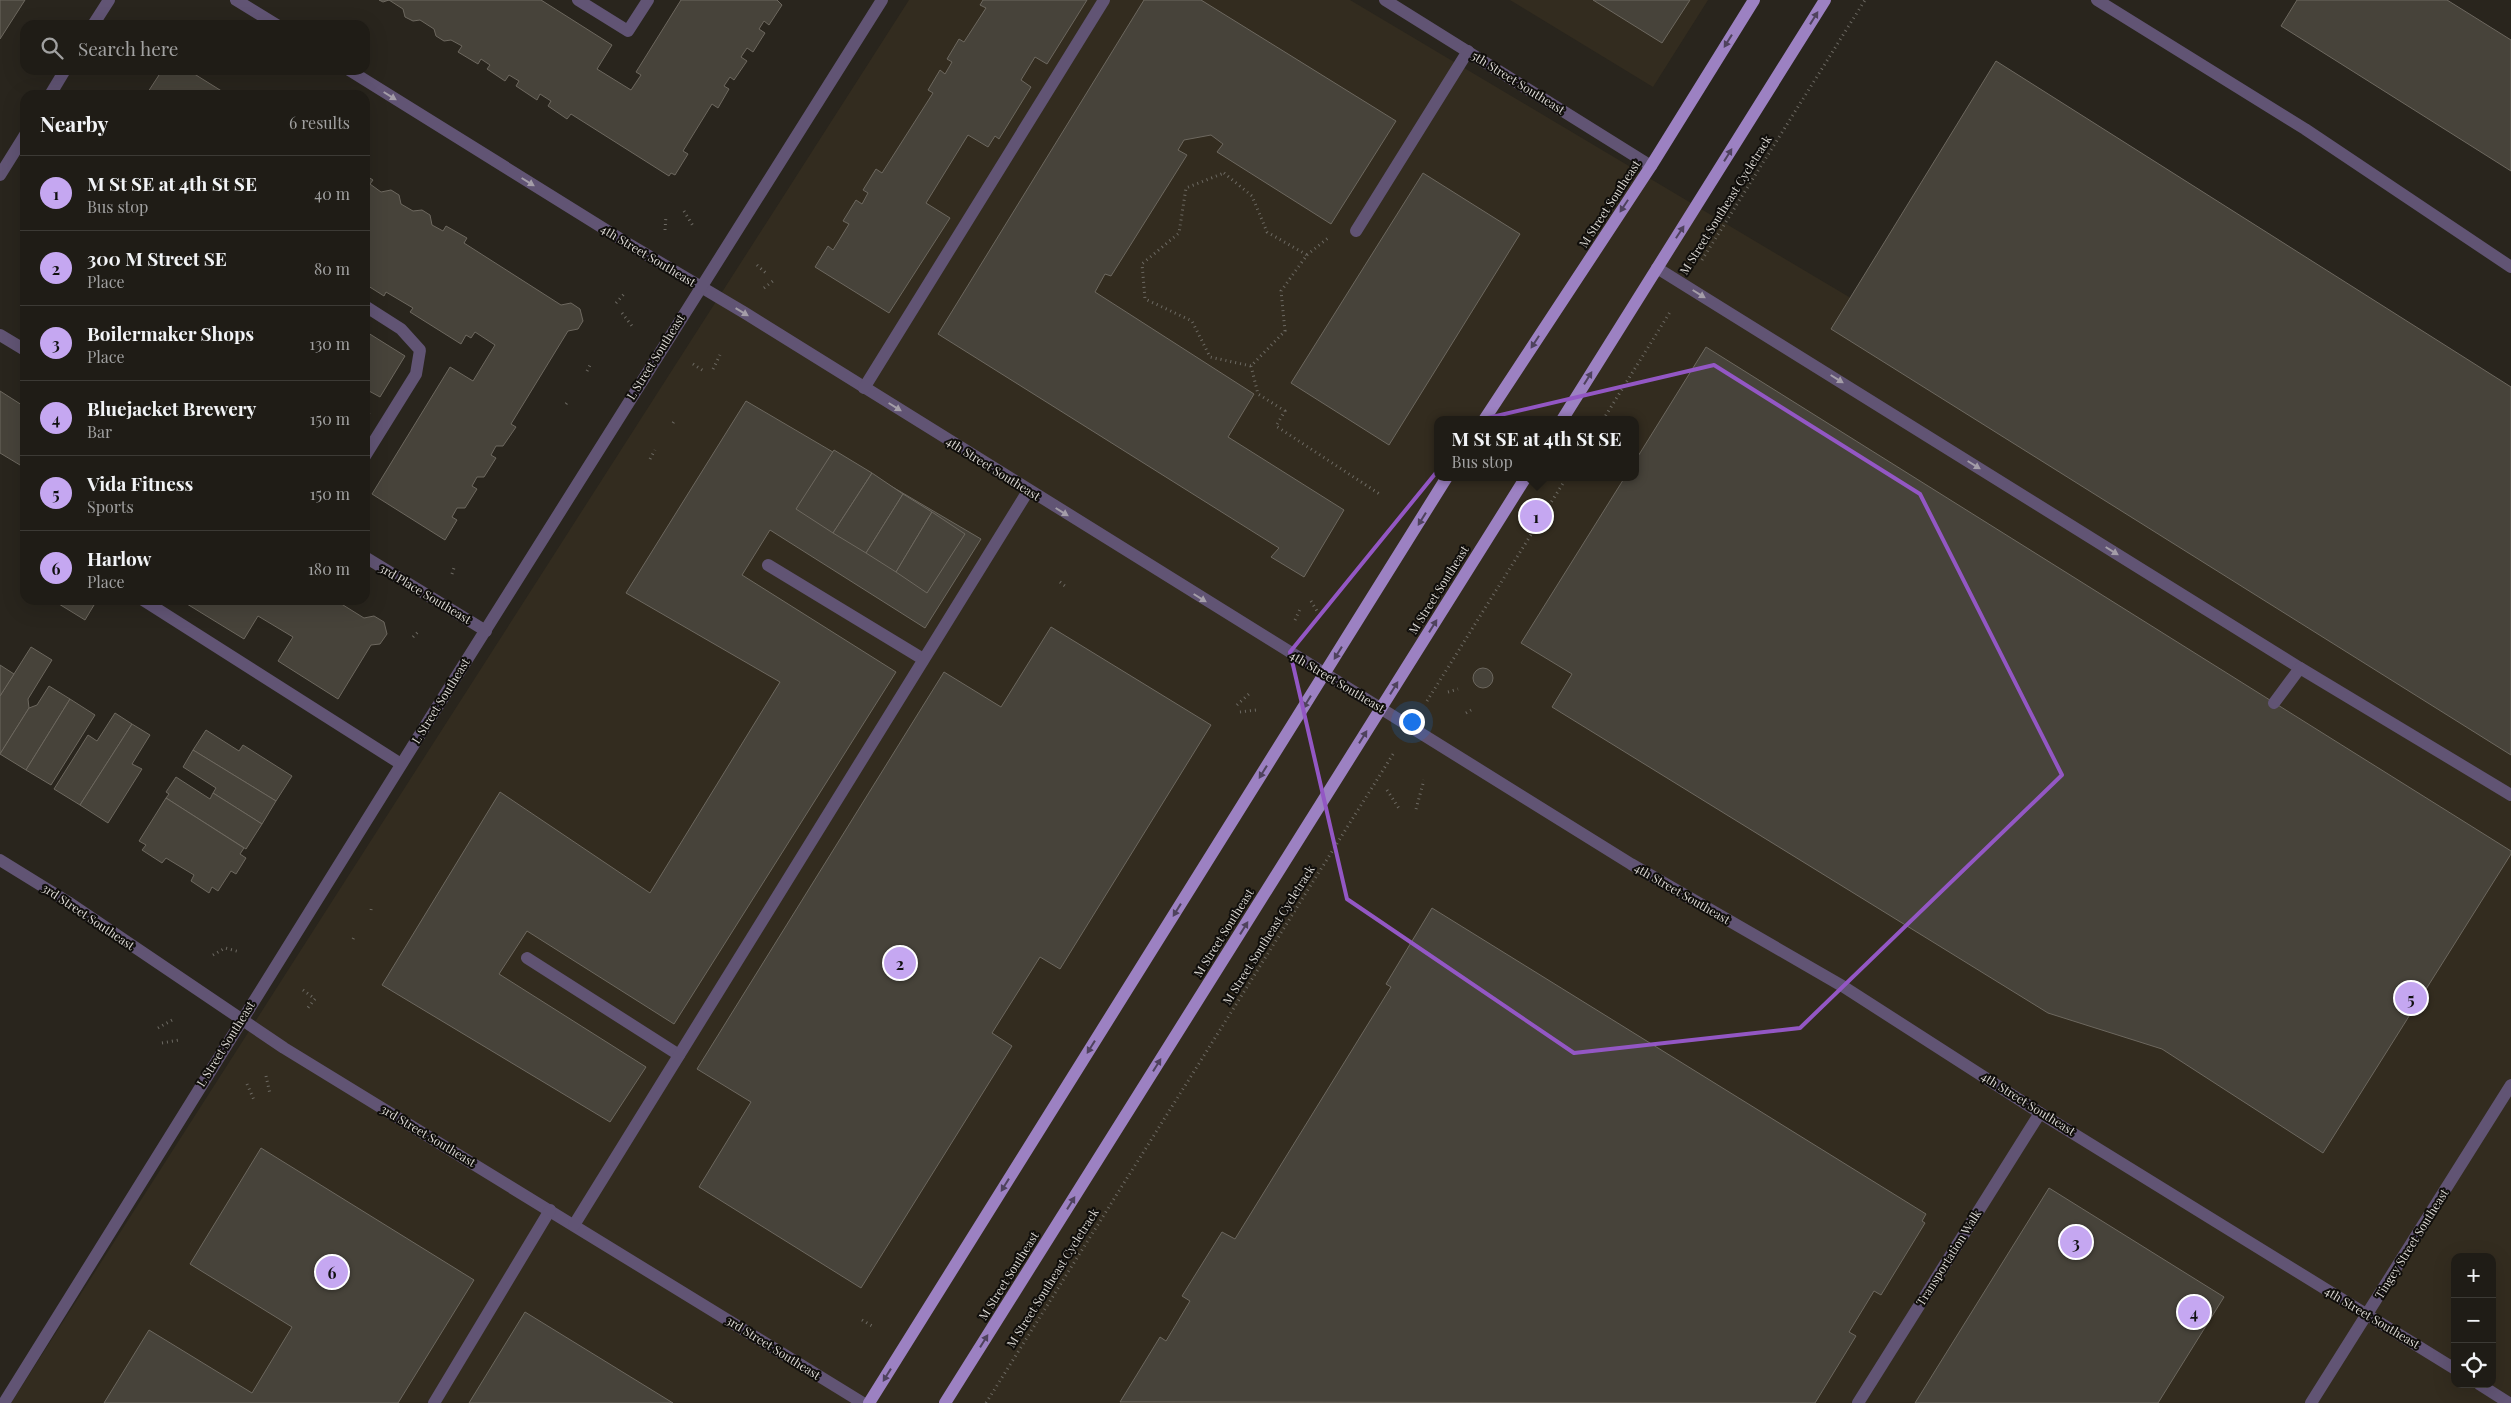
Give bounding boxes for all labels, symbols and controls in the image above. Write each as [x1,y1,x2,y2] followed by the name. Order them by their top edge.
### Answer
[1810,11,1819,24] one-way arrow
[20,20,370,75] search box
[38,34,66,62] icon: search
[78,35,178,61] text: Search here
[1724,35,1733,48] one-way arrow
[1469,47,1569,118] street label: 5th Street Southeast
[384,91,397,100] one-way arrow
[40,109,109,137] text: Nearby
[289,112,350,133] text: 6 results
[1676,131,1775,277] street label: M Street Southeast Cycletrack
[1724,149,1733,162] one-way arrow
[1575,156,1644,250] street label: M Street Southeast
[87,170,257,196] text: M St SE at 4th St SE
[521,177,535,186] one-way arrow
[53,183,59,204] text: 1
[314,183,350,204] text: 40 m
[87,196,148,217] text: Bus stop
[1619,200,1629,213] one-way arrow
[598,220,700,290] street label: 4th Street Southeast
[1675,226,1685,239] one-way arrow
[87,245,227,271] text: 300 M Street SE
[52,258,60,279] text: 2
[314,258,350,279] text: 80 m
[87,271,125,292] text: Place
[1692,289,1705,298] one-way arrow
[736,307,749,316] one-way arrow
[622,310,688,402] street label: L Street Southeast
[87,320,254,346] text: Boilermaker Shops
[52,333,60,354] text: 3
[309,333,350,354] text: 130 m
[1530,335,1540,349] one-way arrow
[87,346,125,367] text: Place
[1583,372,1592,385] one-way arrow
[1830,375,1843,384] one-way arrow
[87,395,256,421] text: Bluejacket Brewery
[888,403,901,412] one-way arrow
[52,408,60,429] text: 4
[310,408,350,429] text: 150 m
[1434,416,1639,481] popup
[87,421,112,442] text: Bar
[1451,425,1622,451] text: M St SE at 4th St SE
[943,433,1044,504] street label: 4th Street Southeast
[1451,451,1513,472] text: Bus stop
[1968,461,1981,470] one-way arrow
[87,470,193,496] text: Vida Fitness
[52,483,60,504] text: 5
[310,483,350,504] text: 150 m
[87,496,134,517] text: Sports
[1520,497,1552,535] pin: 1
[1055,508,1069,517] one-way arrow
[1417,512,1426,525] one-way arrow
[1404,542,1472,637] street label: M Street Southeast
[87,545,151,571] text: Harlow
[2106,547,2119,556] one-way arrow
[52,558,60,579] text: 6
[308,558,350,579] text: 180 m
[377,559,475,627] street label: 3rd Place Southeast
[87,571,125,592] text: Place
[1194,593,1207,602] one-way arrow
[1428,619,1437,632] one-way arrow
[1287,646,1389,716] street label: 4th Street Southeast
[1333,647,1342,660] one-way arrow
[407,654,473,746] street label: L Street Southeast
[1389,681,1399,694] one-way arrow
[1302,696,1311,709] one-way arrow
[1399,709,1425,735] your location
[1359,730,1368,743] one-way arrow
[1259,765,1268,778] one-way arrow
[1632,859,1734,927] street label: 4th Street Southeast
[1219,861,1318,1007] street label: M Street Southeast Cycletrack
[39,879,139,954] street label: 3rd Street Southeast
[1189,885,1257,980] street label: M Street Southeast
[1173,903,1182,916] one-way arrow
[1239,921,1249,934] one-way arrow
[884,944,916,982] pin: 2
[2395,979,2427,1017] pin: 5
[192,997,258,1089] street label: L Street Southeast
[1086,1041,1096,1054] one-way arrow
[1153,1059,1162,1072] one-way arrow
[1978,1068,2079,1139] street label: 4th Street Southeast
[378,1100,480,1170] street label: 3rd Street Southeast
[1000,1179,1010,1192] one-way arrow
[2371,1185,2452,1302] street label: Tingey Street Southeast
[1066,1196,1076,1210] one-way arrow
[1003,1204,1102,1350] street label: M Street Southeast Cycletrack
[1912,1206,1984,1309] street label: Transportation Walk
[2060,1223,2092,1261] pin: 3
[974,1228,1042,1323] street label: M Street Southeast
[316,1253,348,1291] pin: 6
[2451,1253,2496,1388] map controls
[2451,1253,2496,1298] button: +
[2322,1282,2424,1352] street label: 4th Street Southeast
[2178,1293,2210,1331] pin: 4
[2451,1298,2496,1343] button: −
[723,1312,824,1383] street label: 3rd Street Southeast
[980,1334,989,1347] one-way arrow
[2451,1343,2496,1388] button: locate
[882,1368,891,1381] one-way arrow

